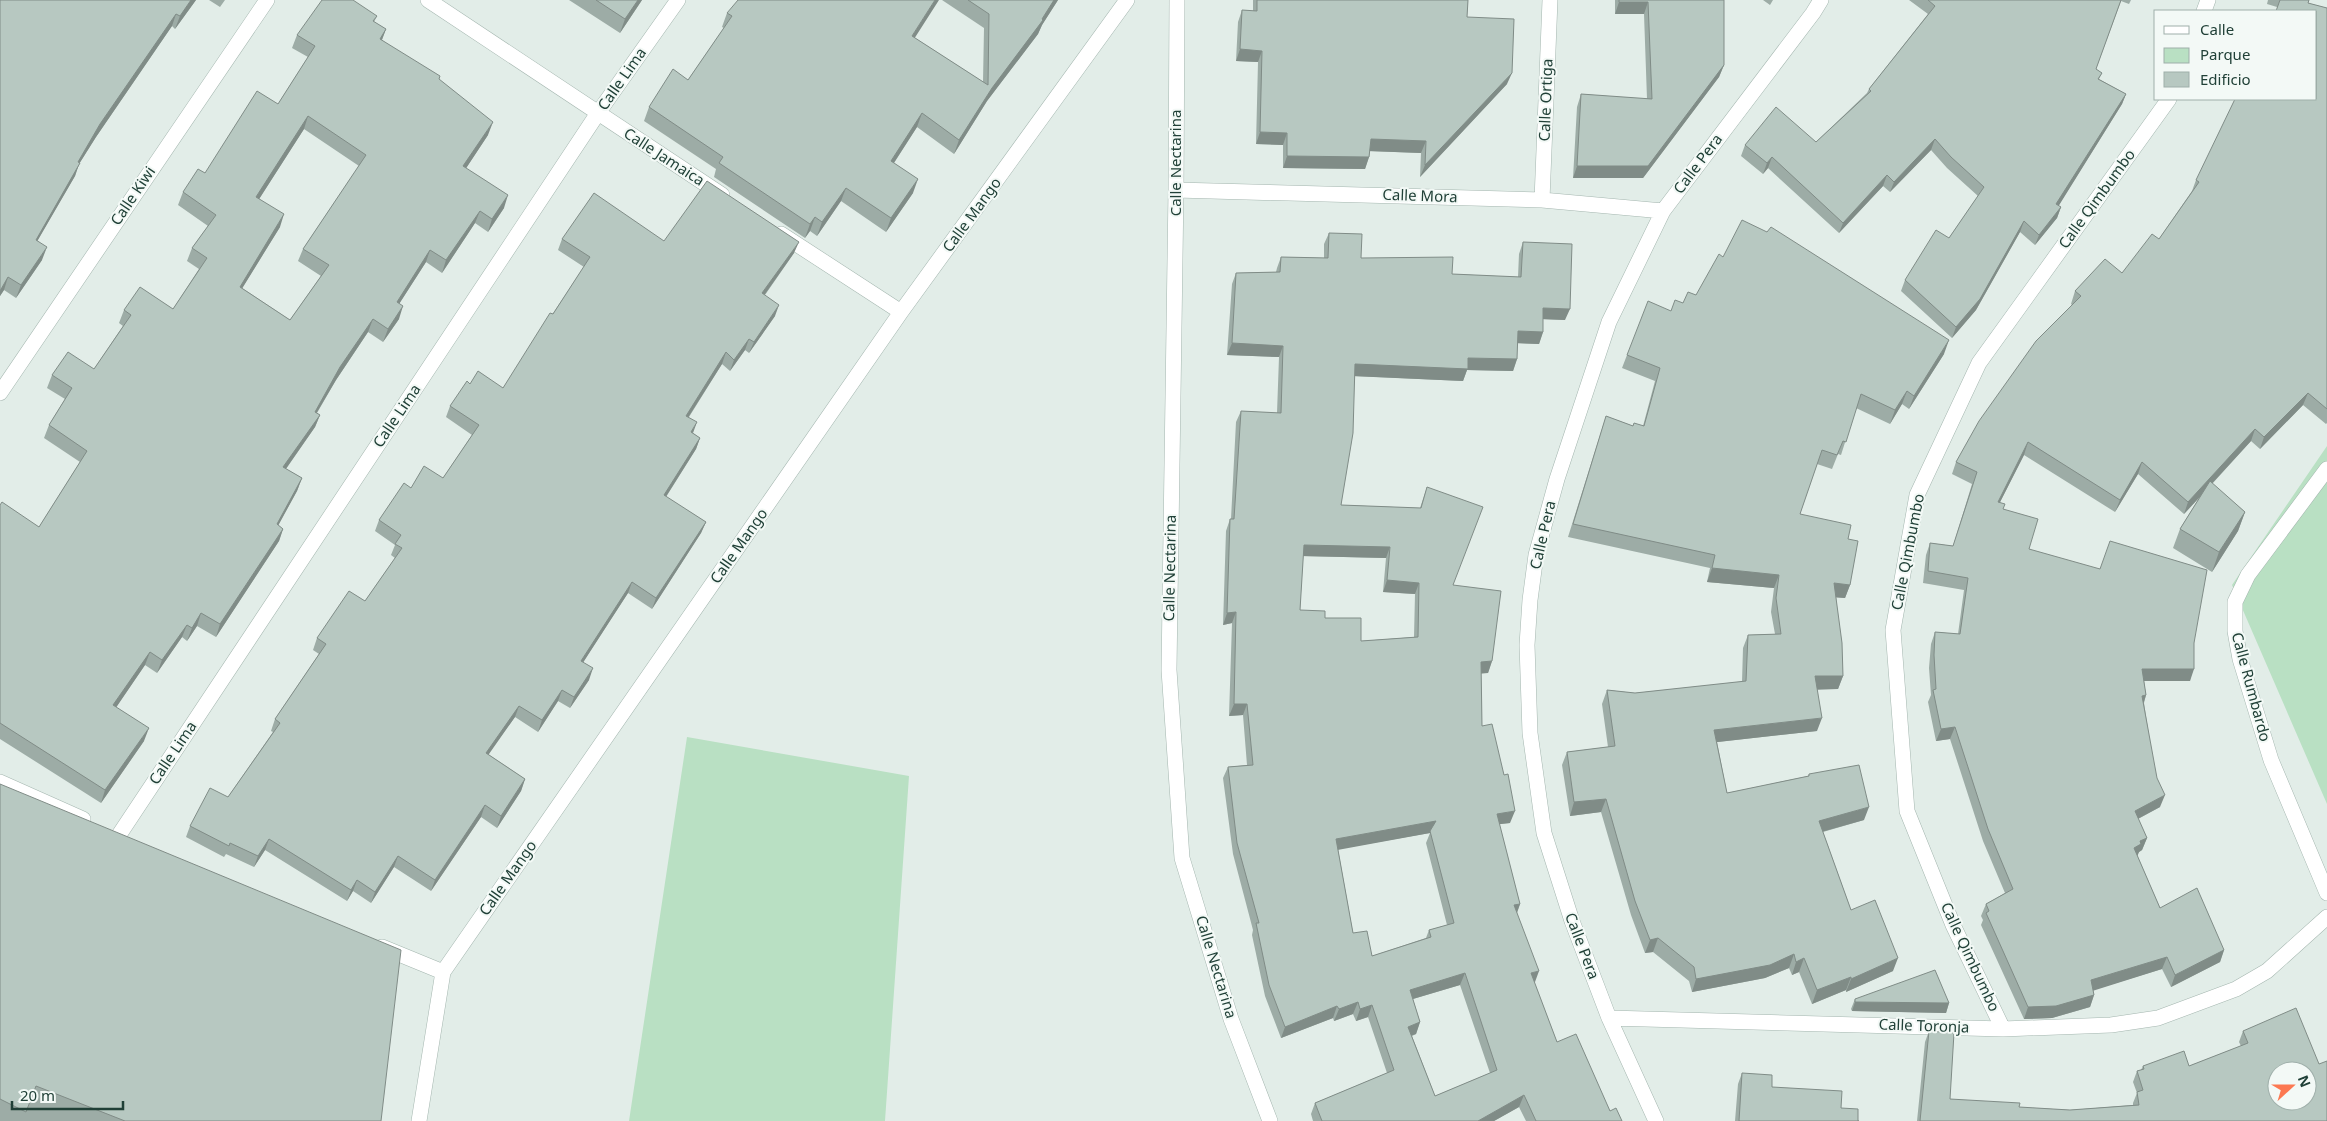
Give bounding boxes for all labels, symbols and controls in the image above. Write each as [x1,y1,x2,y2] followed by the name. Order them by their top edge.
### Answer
[2154,10,2317,100] legend
[2200,19,2234,39] text: Calle
[592,43,650,114] street label: Calle Lima
[2200,44,2250,64] text: Parque
[1534,58,1556,142] street label: Calle Ortiga
[2200,69,2251,89] text: Edificio
[1165,110,1185,216] street label: Calle Nectarina
[620,123,709,190] street label: Calle Jamaica
[1668,129,1726,197] street label: Calle Pera
[2053,145,2139,252] street label: Calle Qimbumbo
[105,162,159,229] street label: Calle Kiwi
[937,173,1005,256] street label: Calle Mango
[1382,184,1458,206] street label: Calle Mora
[368,380,425,451] street label: Calle Lima
[1886,492,1928,612] street label: Calle Qimbumbo
[1524,498,1560,571] street label: Calle Pera
[705,504,771,587] street label: Calle Mango
[1158,514,1180,621] street label: Calle Nectarina
[2228,630,2276,744] street label: Calle Rumbardo
[144,717,201,788] street label: Calle Lima
[474,836,540,919] street label: Calle Mango
[1937,899,2005,1014] street label: Calle Qimbumbo
[1561,909,1605,982] street label: Calle Pera
[1192,913,1242,1021] street label: Calle Nectarina
[1878,1013,1970,1037] street label: Calle Toronja
[2267,1061,2317,1111] north arrow
[2294,1072,2316,1090] text: N
[12,1078,124,1110] scale bar
[20,1085,55,1105] text: 20 m

